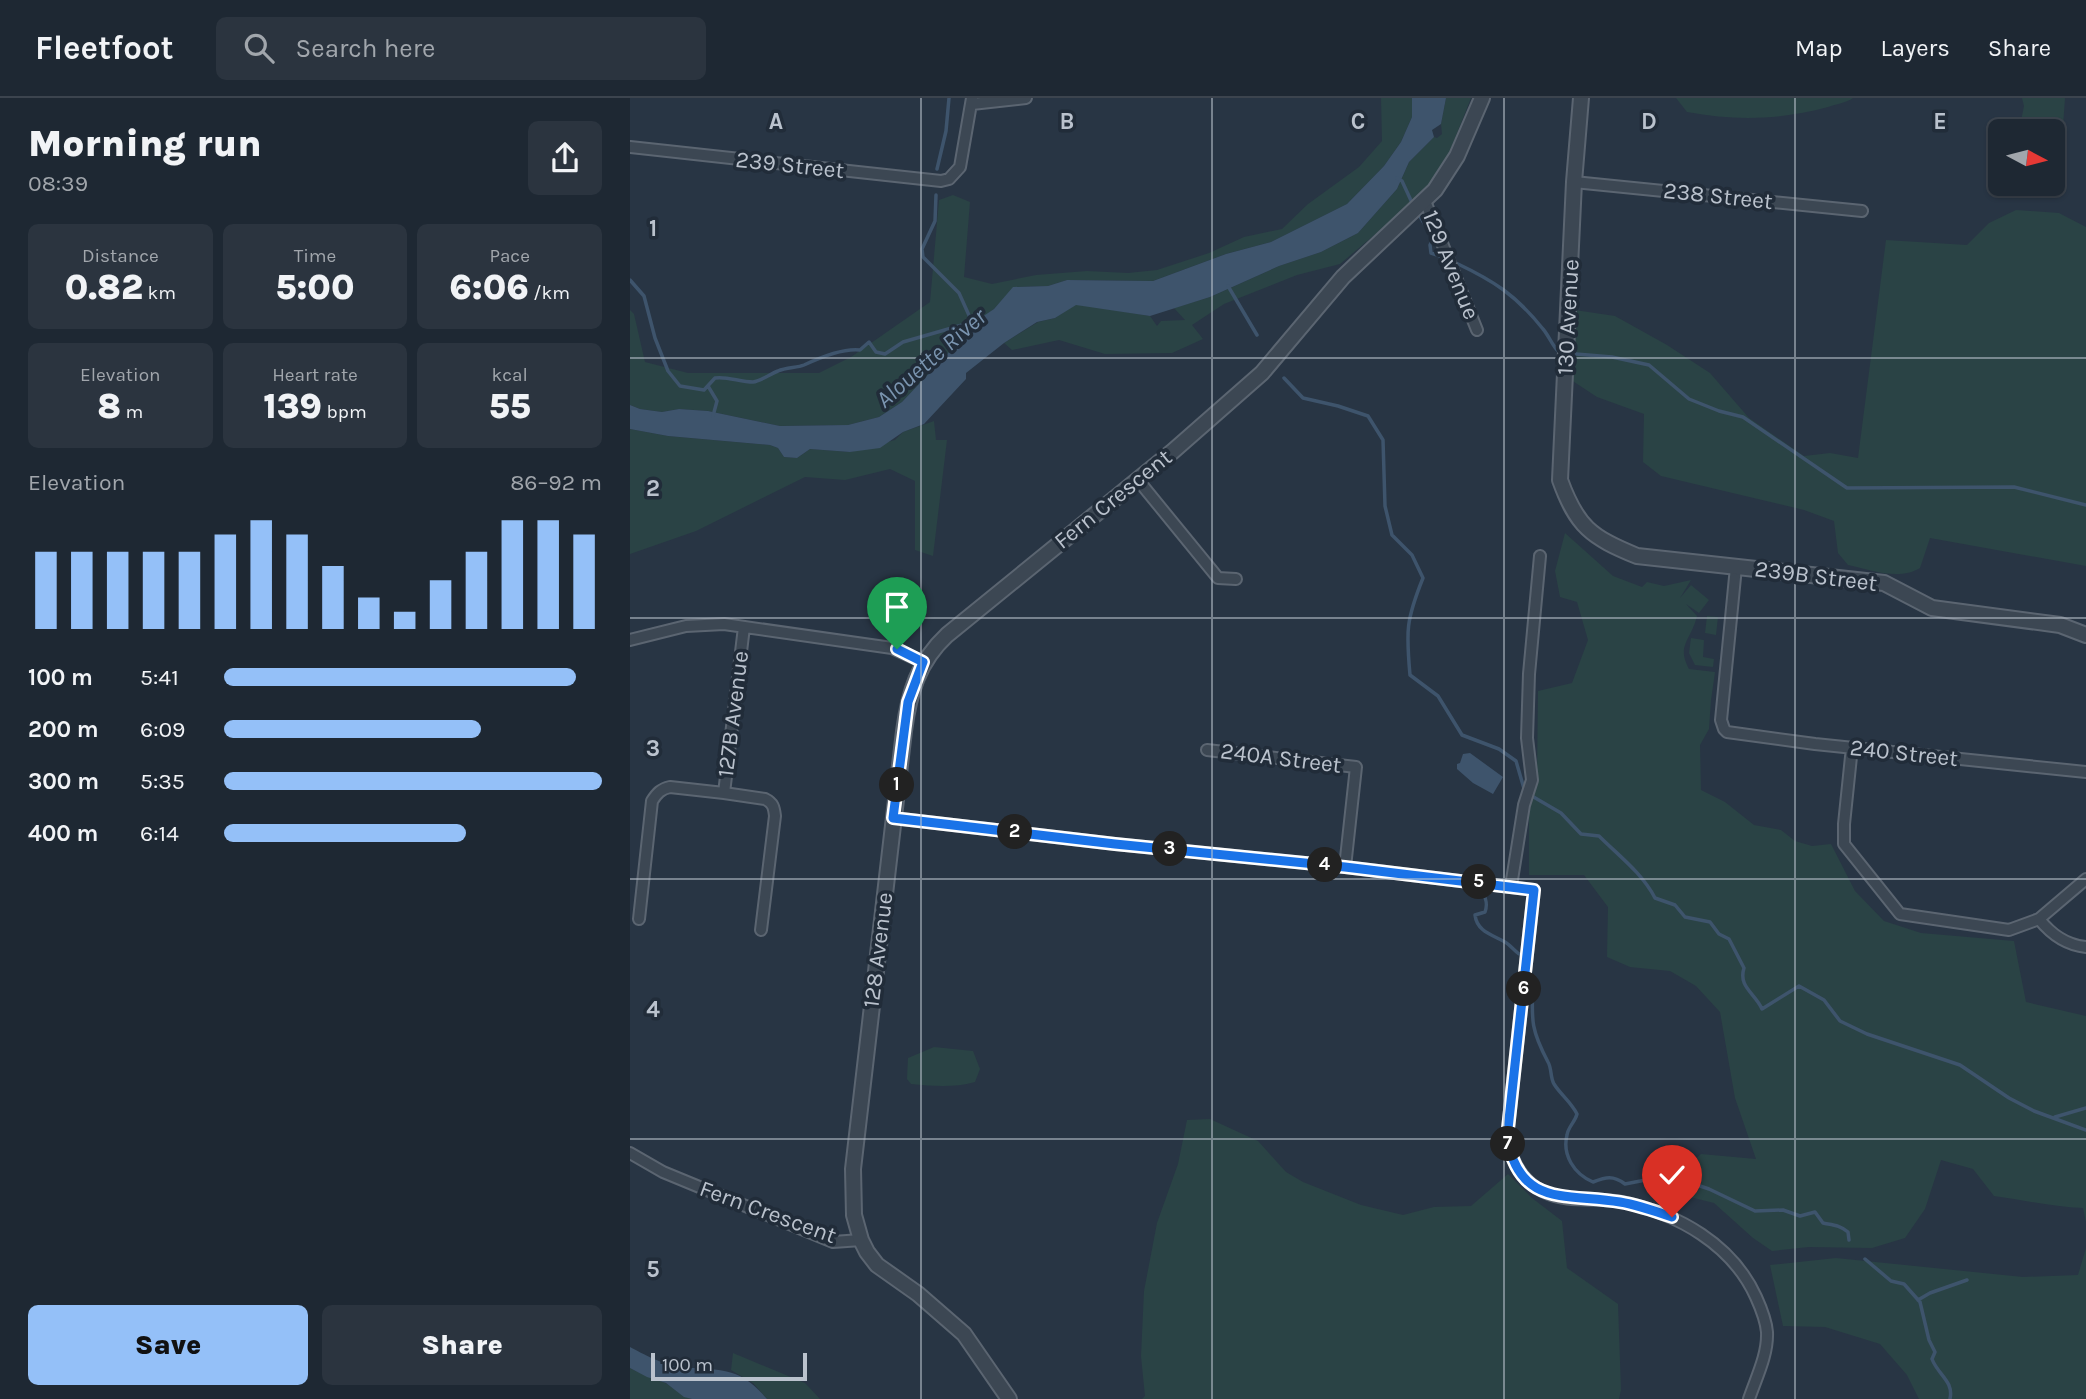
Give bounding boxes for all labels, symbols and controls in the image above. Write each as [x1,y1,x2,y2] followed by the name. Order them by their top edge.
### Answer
[216,17,706,80] search box
[35,29,174,67] text: Fleetfoot
[240,29,278,67] icon: search
[296,33,435,64] text: Search here
[1795,34,1843,62] text: Map
[1881,34,1950,62] text: Layers
[1988,34,2051,62] text: Share
[769,108,783,135] text: A
[1060,108,1074,135] text: B
[1351,108,1365,135] text: C
[1641,108,1657,135] text: D
[1933,108,1947,135] text: E
[1988,119,2065,196] north arrow
[1988,119,2065,196] map controls
[28,121,262,166] text: Morning run
[528,121,602,195] button: share
[734,146,846,184] street label: 239 Street
[28,170,88,197] text: 08:39
[1662,177,1774,215] street label: 238 Street
[1417,206,1485,324] street label: 129 Avenue
[649,215,657,242] text: 1
[82,245,159,267] text: Distance
[294,245,336,267] text: Time
[489,245,530,267] text: Pace
[1551,258,1585,376] street label: 130 Avenue
[65,267,143,308] text: 0.82
[275,267,355,308] text: 5:00
[449,267,529,308] text: 6:06
[143,282,176,304] text: km
[529,282,570,304] text: /km
[870,302,992,413] water label: Alouette River
[80,364,161,386] text: Elevation
[272,364,358,386] text: Heart rate
[492,364,528,386] text: kcal
[97,386,121,427] text: 8
[263,386,322,427] text: 139
[489,386,531,427] text: 55
[121,401,143,423] text: m
[322,401,367,423] text: bpm
[1049,443,1177,555] street label: Fern Crescent
[28,469,125,496] text: Elevation
[510,469,602,496] text: 86–92 m
[646,475,660,502] text: 2
[1753,555,1879,597] street label: 239B Street
[867,577,927,649] pin
[878,588,916,626] icon: arrive
[712,649,754,779] street label: 127B Avenue
[28,664,93,691] text: 100 m
[140,664,179,691] text: 5:41
[28,716,99,743] text: 200 m
[140,716,185,743] text: 6:09
[1849,734,1960,772] street label: 240 Street
[646,735,660,762] text: 3
[1219,737,1343,779] street label: 240A Street
[28,768,99,795] text: 300 m
[140,768,185,795] text: 5:35
[880,768,914,802] pin: 1
[893,773,900,795] text: 1
[998,814,1032,850] pin: 2
[28,820,98,847] text: 400 m
[140,820,179,847] text: 6:14
[1009,820,1020,842] text: 2
[1152,832,1188,866] pin: 3
[1164,837,1175,859] text: 3
[1308,848,1342,882] pin: 4
[1319,853,1330,875] text: 4
[1462,864,1496,900] pin: 5
[1473,870,1484,892] text: 5
[858,891,898,1009] street label: 128 Avenue
[1506,972,1542,1006] pin: 6
[1518,977,1529,999] text: 6
[646,996,660,1023] text: 4
[1490,1126,1526,1162] pin: 7
[1503,1132,1512,1154] text: 7
[1642,1145,1702,1217] pin
[1653,1156,1691,1194] icon: check
[696,1175,840,1249] street label: Fern Crescent
[646,1256,660,1283] text: 5
[28,1305,308,1385] button: Save
[322,1305,602,1385] button: Share
[651,1350,807,1382] scale bar
[662,1354,713,1376] text: 100 m

